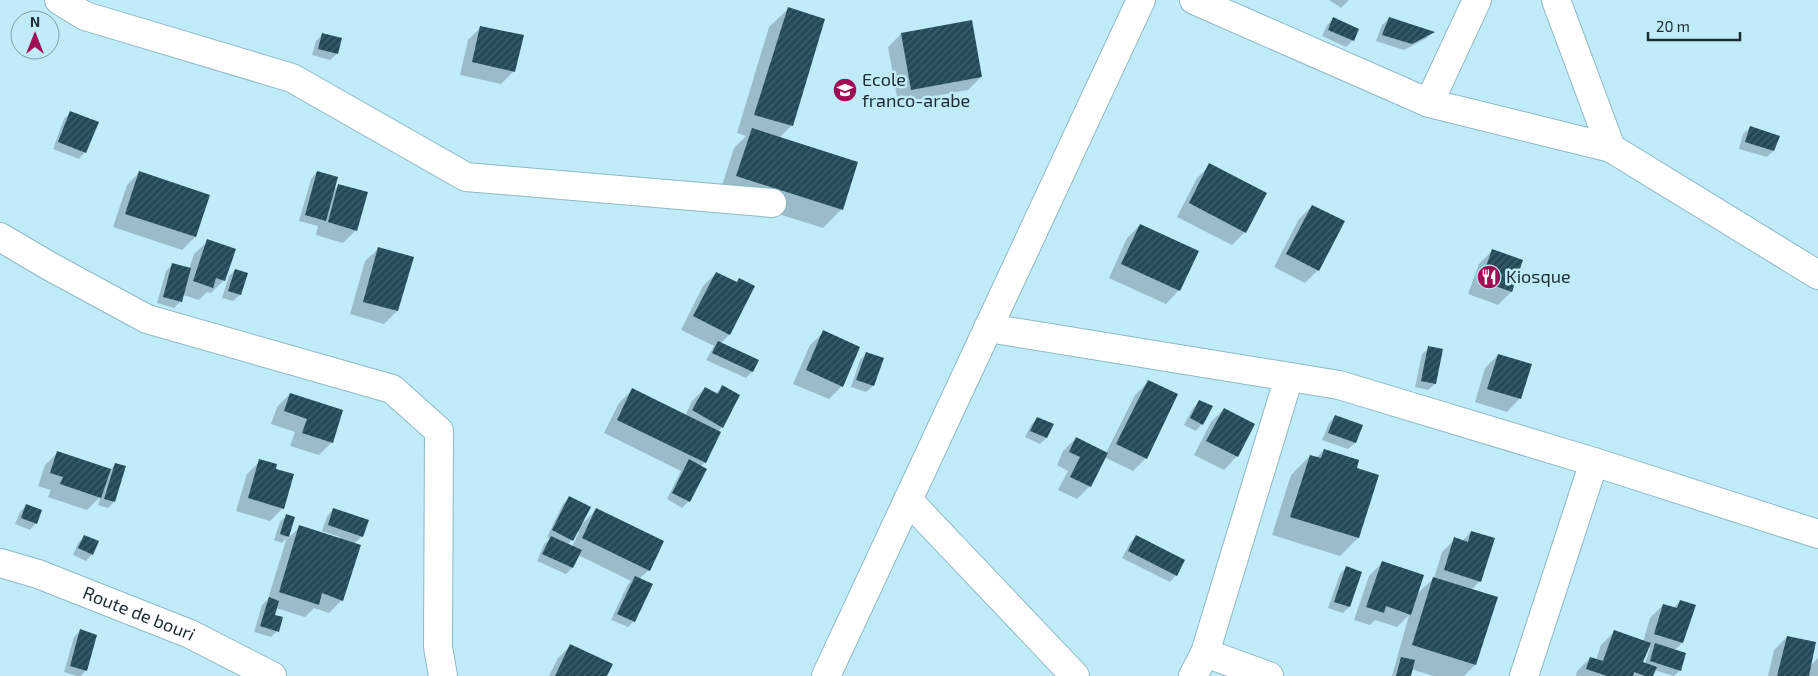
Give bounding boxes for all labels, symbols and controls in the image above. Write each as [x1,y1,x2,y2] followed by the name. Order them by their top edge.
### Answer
[10,10,60,60] north arrow
[1648,10,1740,42] scale bar
[30,13,40,30] text: N
[1656,17,1690,35] text: 20 m
[862,68,970,111] place label: Ecole franco-arabe
[832,77,858,103] school or university icon: Ecole franco-arabe
[1476,264,1502,290] restaurant icon: Kiosque
[1506,265,1571,287] place label: Kiosque
[80,581,199,645] street label: Route de bouri

